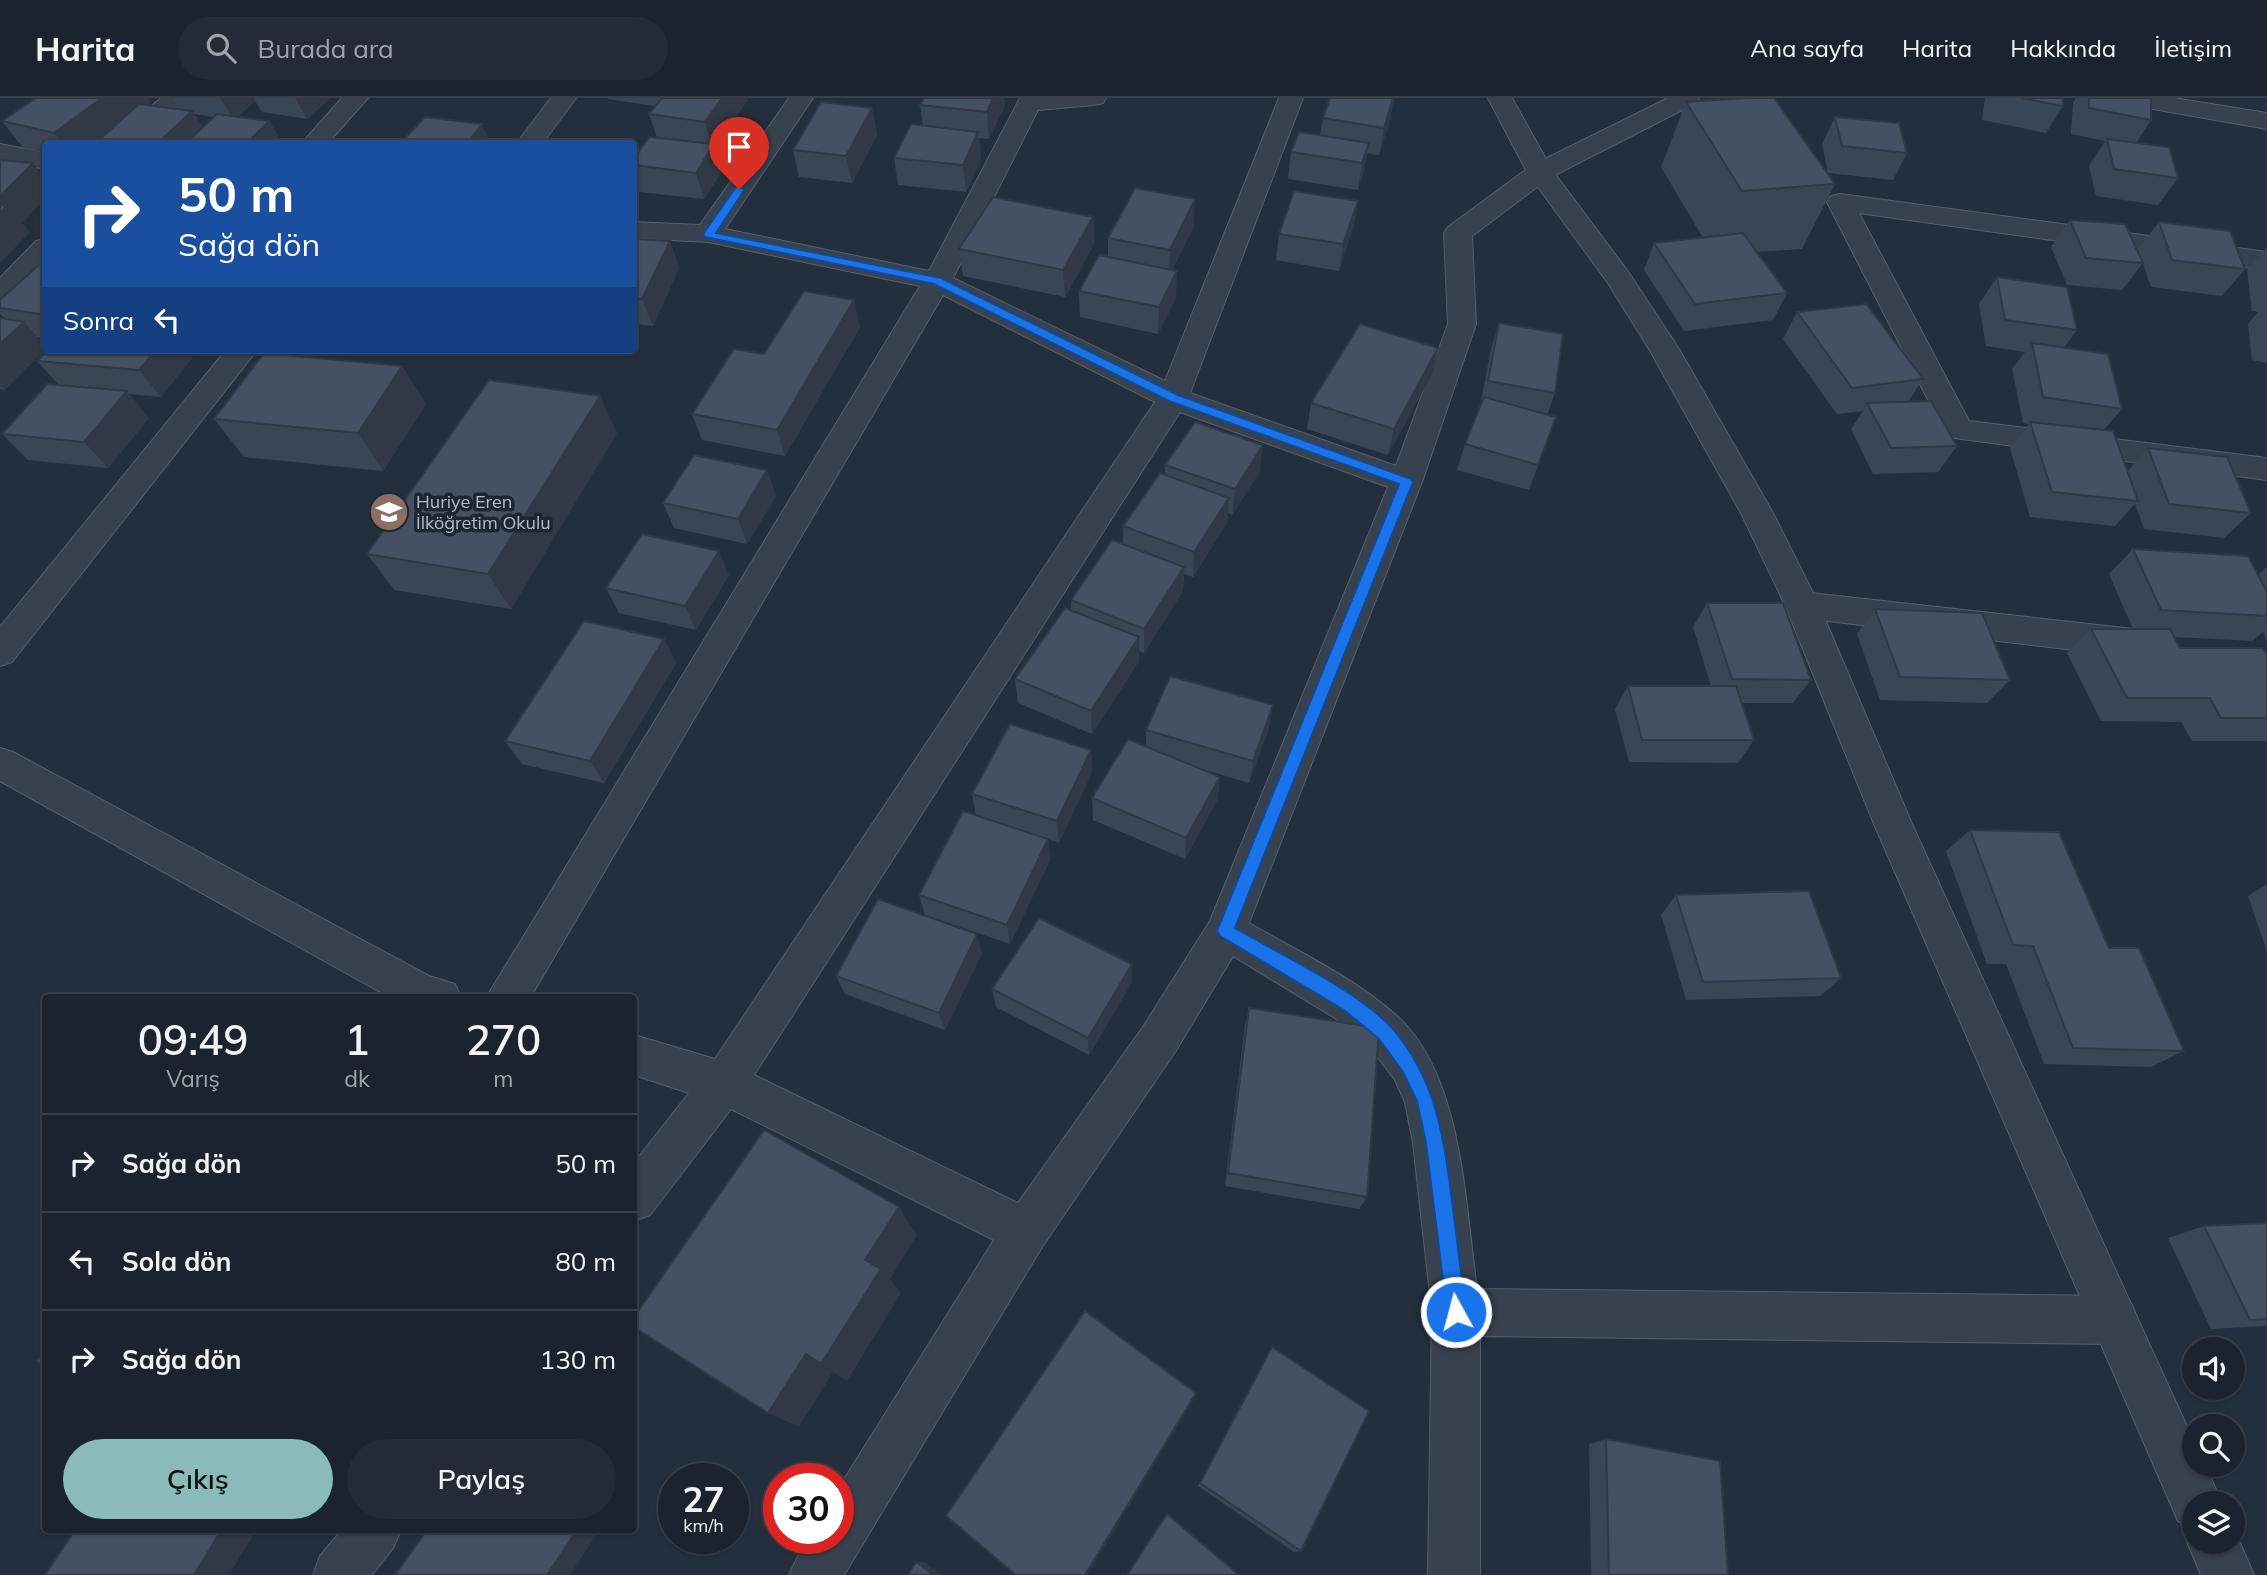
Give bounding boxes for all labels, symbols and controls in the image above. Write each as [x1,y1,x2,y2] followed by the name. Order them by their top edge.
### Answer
[178,17,668,80] search box
[35,28,136,69] text: Harita
[202,29,240,67] icon: search
[258,32,394,65] text: Burada ara
[1750,33,1864,63] text: Ana sayfa
[1902,33,1972,63] text: Harita
[2010,33,2116,63] text: Hakkında
[2154,33,2232,63] text: İletişim
[709,117,769,189] pin
[720,128,758,166] icon: arrive
[178,163,294,224] text: 50 m
[63,168,154,259] icon: right
[178,224,320,264] text: Sağa dön
[148,301,186,339] icon: left
[63,304,134,337] text: Sonra
[416,490,551,534] place label: Huriye Eren İlköğretim Okulu
[368,491,410,533] school or university icon: Huriye Eren İlköğretim Okulu
[138,1013,249,1066] text: 09:49
[344,1013,370,1066] text: 1
[466,1013,541,1066] text: 270
[166,1064,220,1093] text: Varış
[344,1064,370,1093] text: dk
[493,1064,514,1093] text: m
[63,1144,101,1182] icon: right
[122,1147,242,1180] text: Sağa dön
[555,1147,616,1180] text: 50 m
[63,1242,101,1280] icon: left
[122,1245,231,1278] text: Sola dön
[555,1245,616,1278] text: 80 m
[1419,1275,1493,1349] position arrow
[2182,1337,2245,1554] map controls
[2182,1337,2245,1400] button: sound
[63,1340,101,1378] icon: right
[122,1343,242,1376] text: Sağa dön
[540,1343,616,1376] text: 130 m
[2182,1414,2245,1477] button: search
[63,1439,333,1519] button: Çıkış
[347,1439,616,1519] button: Paylaş
[763,1463,854,1554] speed limit sign: 30
[682,1477,725,1521] text: 27
[2182,1491,2245,1554] button: layers
[683,1514,724,1537] text: km/h

